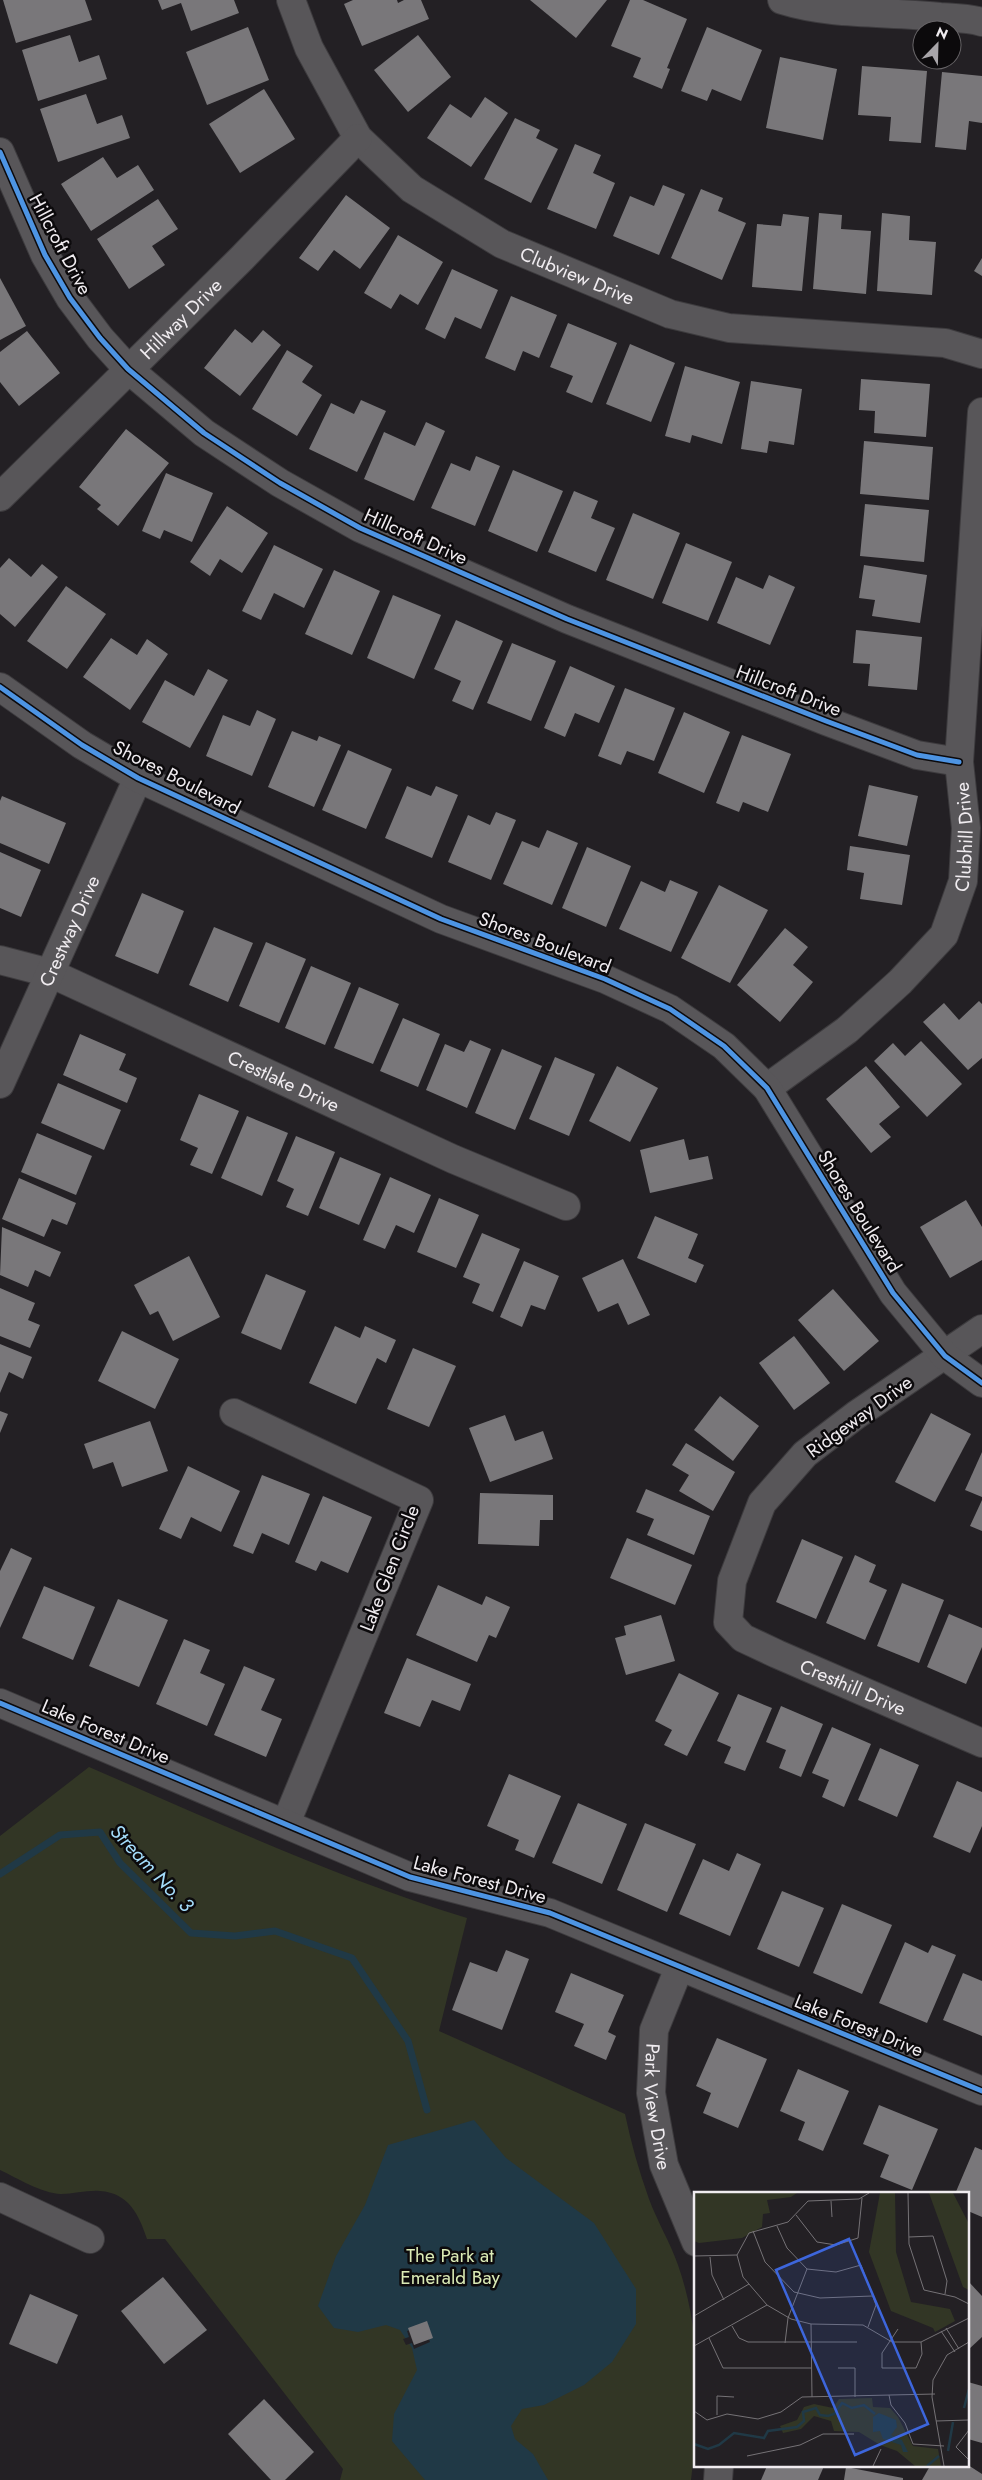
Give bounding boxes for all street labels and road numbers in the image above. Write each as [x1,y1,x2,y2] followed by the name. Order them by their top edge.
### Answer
[23,189,99,300] street label: Hillcroft Drive
[516,240,639,312] street label: Clubview Drive
[134,272,228,366] street label: Hillway Drive
[360,502,472,571] street label: Hillcroft Drive
[732,658,846,723] street label: Hillcroft Drive
[108,734,245,821] street label: Shores Boulevard
[947,781,980,896] street label: Clubhill Drive
[33,871,106,991] street label: Crestway Drive
[475,905,615,980] street label: Shores Boulevard
[223,1044,344,1119] street label: Crestlake Drive
[811,1145,908,1278] street label: Shores Boulevard
[801,1369,918,1464] street label: Ridgeway Drive
[353,1501,426,1635] street label: Lake Glen Circle
[796,1653,910,1722] street label: Cresthill Drive
[38,1692,174,1771] street label: Lake Forest Drive
[410,1849,550,1910] street label: Lake Forest Drive
[790,1987,927,2064] street label: Lake Forest Drive
[637,2043,678,2172] street label: Park View Drive

